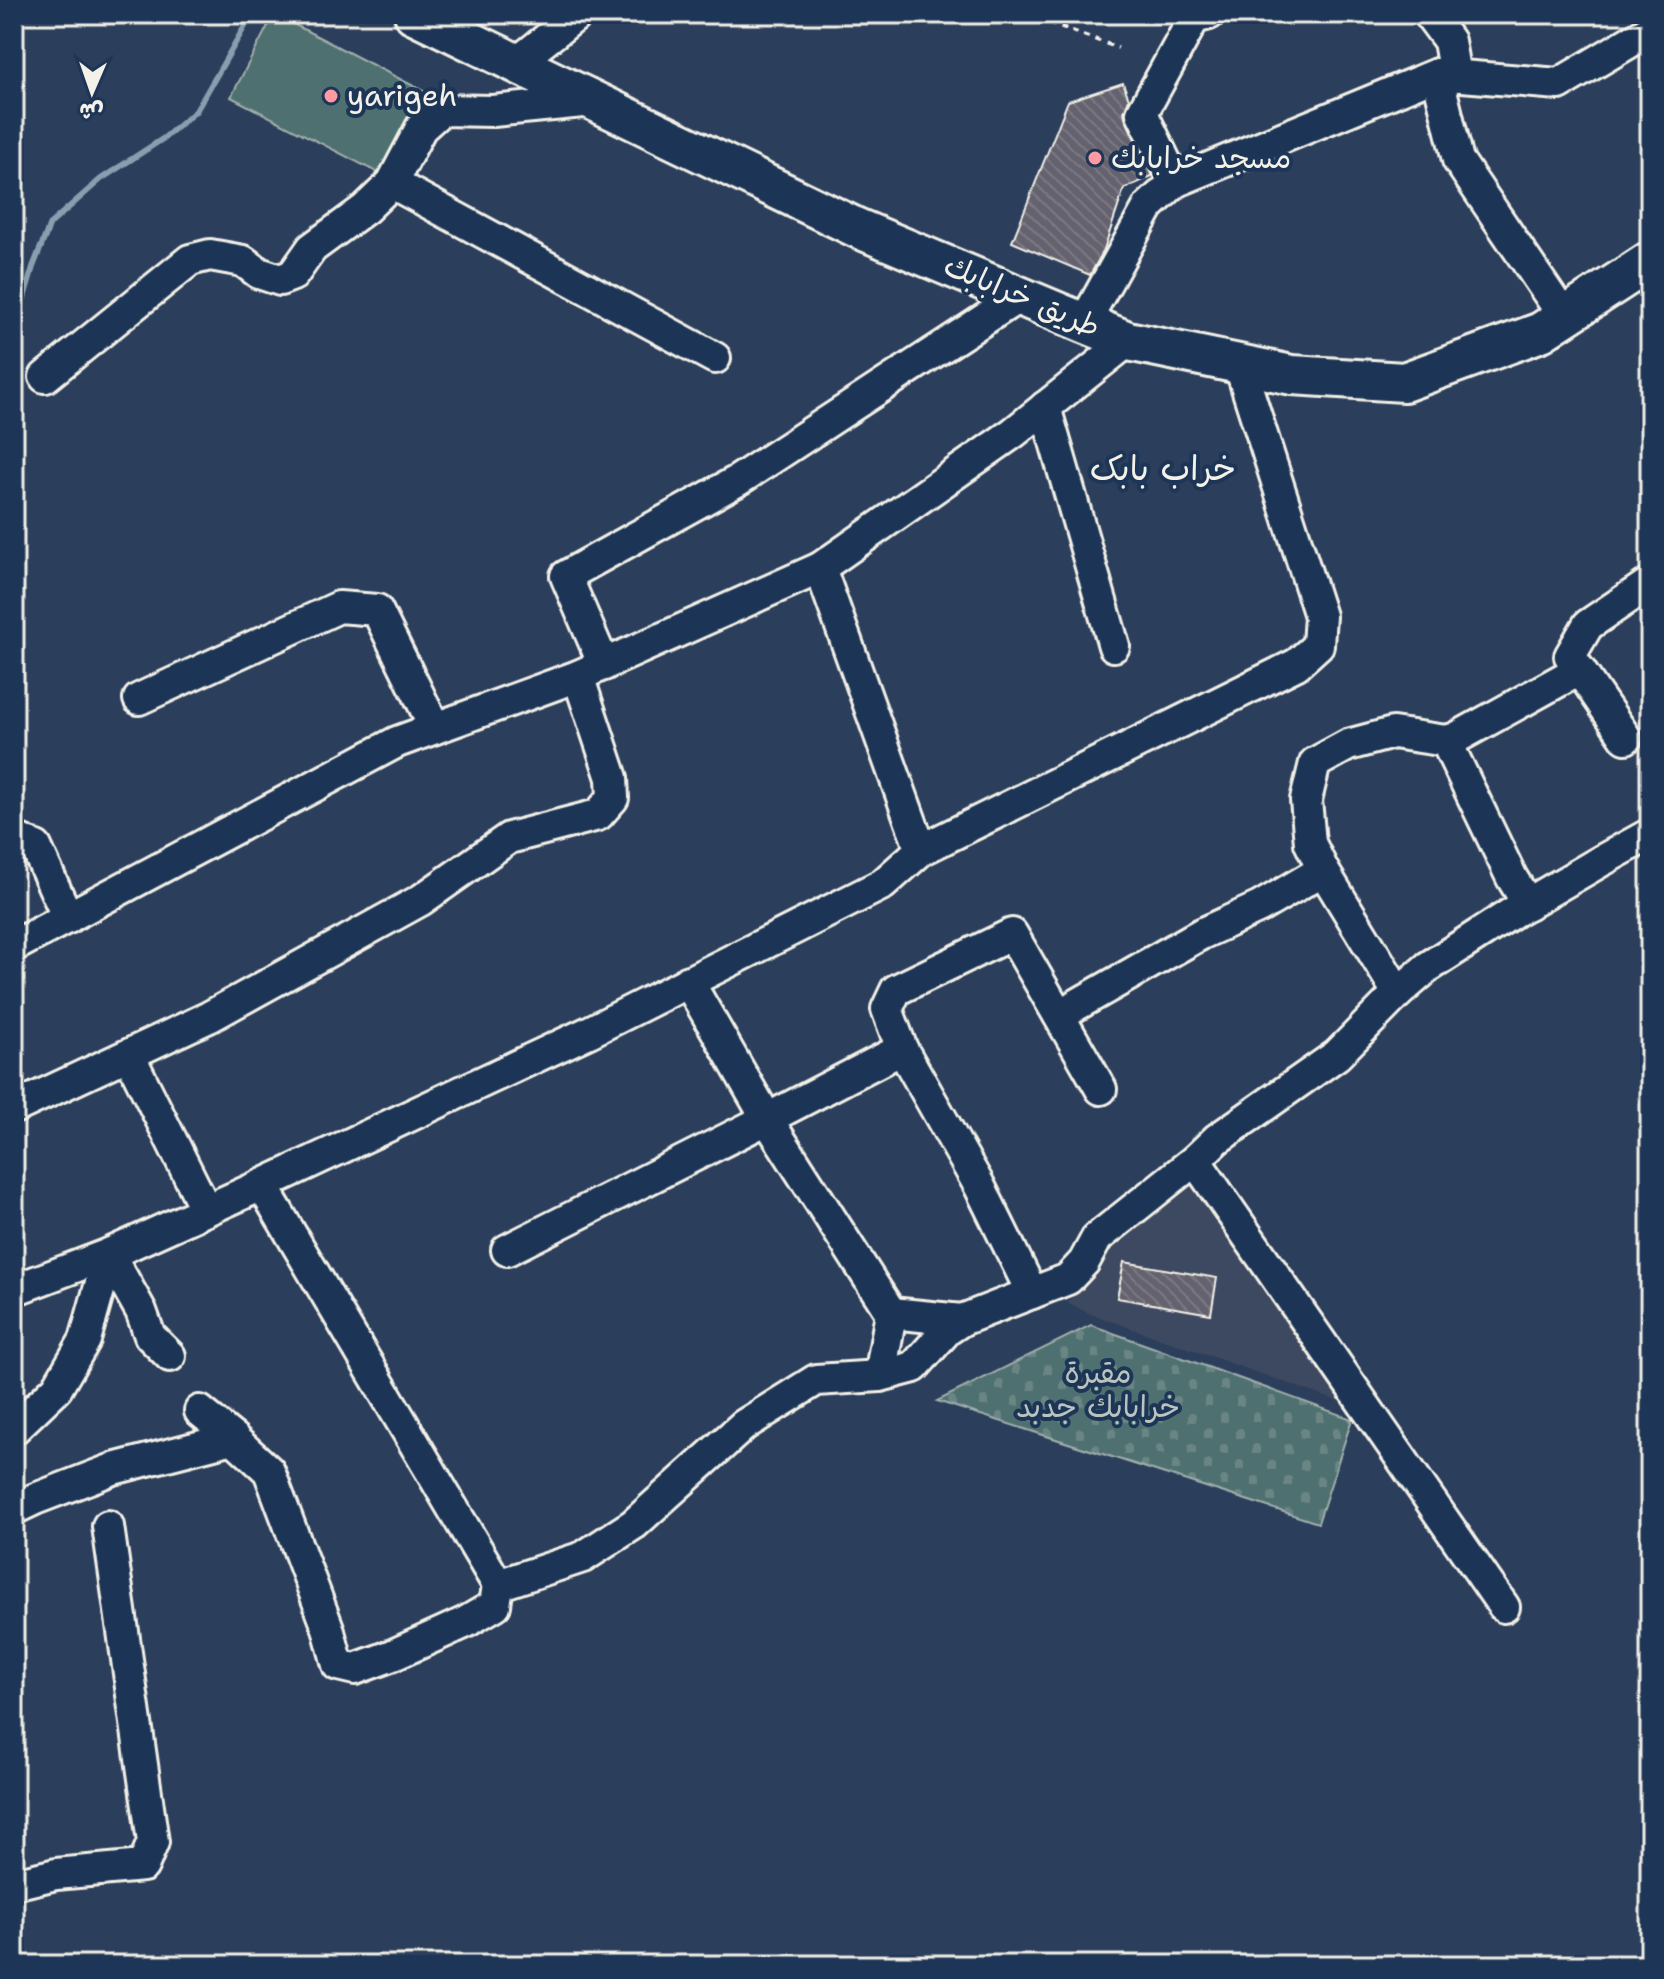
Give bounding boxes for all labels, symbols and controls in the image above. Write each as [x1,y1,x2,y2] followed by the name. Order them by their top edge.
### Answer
[52,52,132,132] north arrow
[347,75,457,116] place label: yarigeh
[322,87,340,105] marker: yarigeh
[79,97,104,126] text: ش
[1111,137,1291,178] place label: مسجد خرابابك
[1086,149,1104,167] marker: مسجد خرابابك
[938,244,1107,347] street label: طريق خرابابك
[1090,445,1236,491] district label: خراب بابک
[1016,1352,1180,1427] park label: مقبرة خرابابك جدبد

